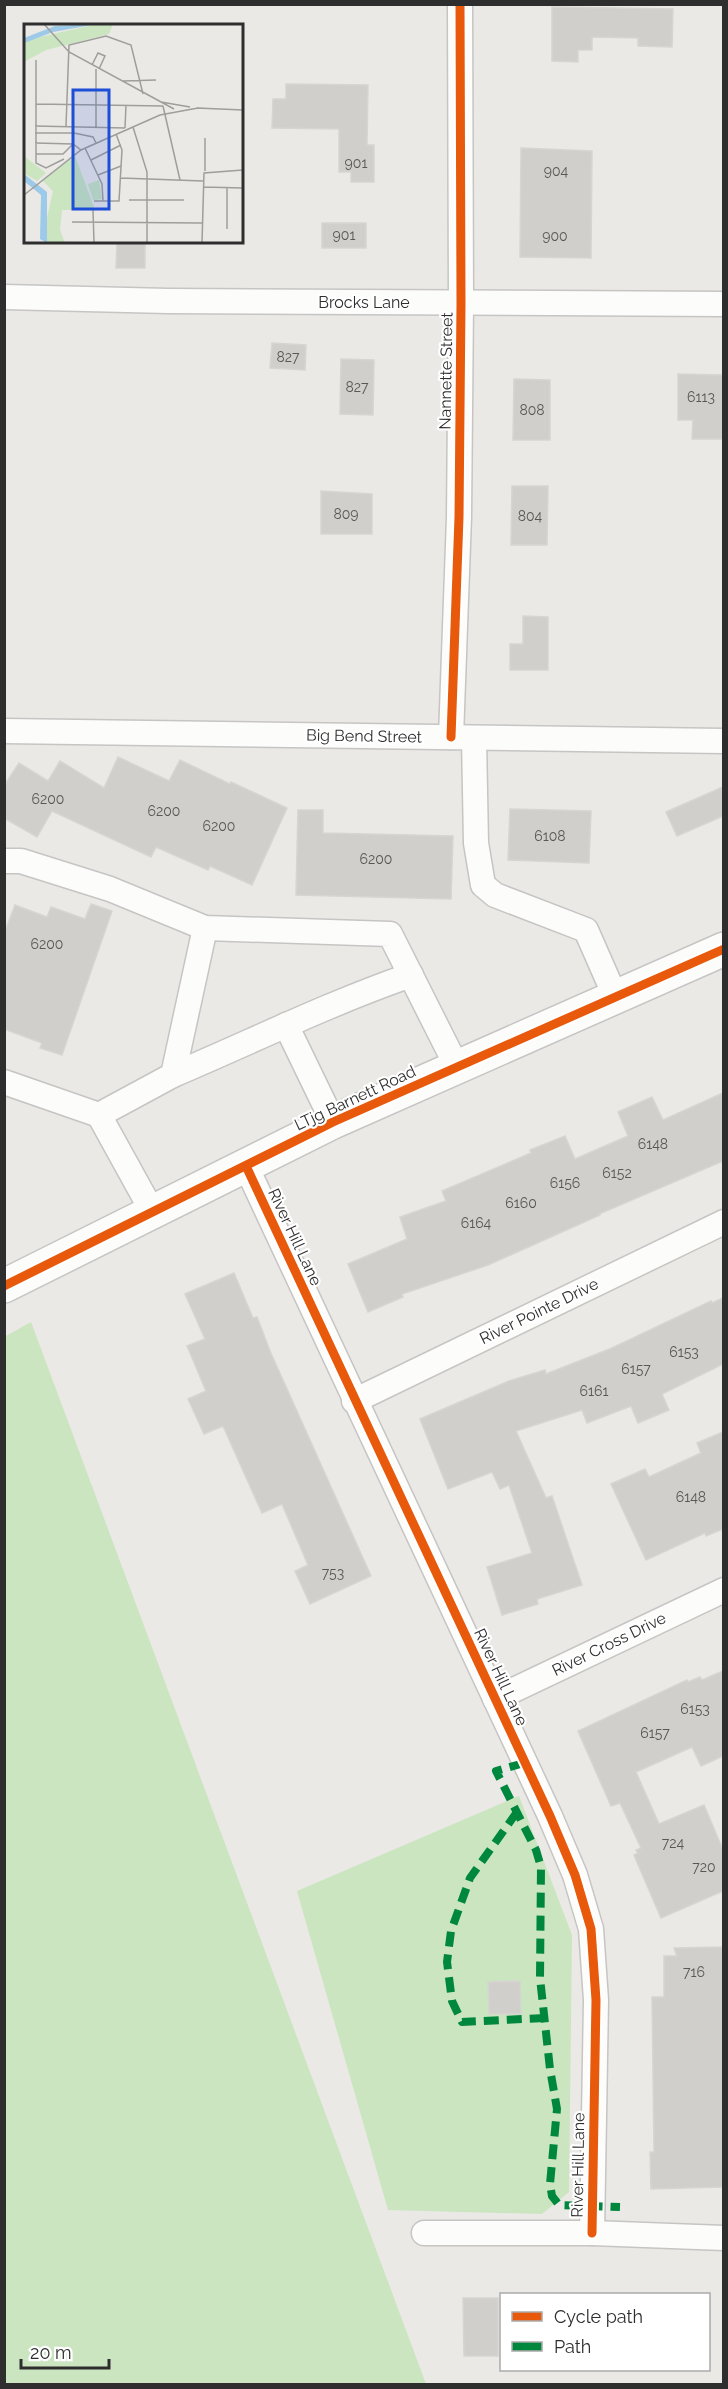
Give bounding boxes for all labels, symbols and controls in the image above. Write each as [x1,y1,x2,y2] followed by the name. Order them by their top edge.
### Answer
[24,24,243,243] inset map
[345,155,367,171] house number: 901
[544,163,569,179] house number: 904
[333,227,355,243] house number: 901
[542,228,568,244] house number: 900
[318,293,410,312] street label: Brocks Lane
[435,312,457,430] street label: Nannette Street
[276,349,300,365] house number: 827
[345,379,369,395] house number: 827
[687,389,715,405] house number: 6113
[519,402,545,418] house number: 808
[333,506,359,522] house number: 809
[518,508,543,524] house number: 804
[306,725,423,747] street label: Big Bend Street
[32,791,64,807] house number: 6200
[148,803,180,819] house number: 6200
[203,818,235,834] house number: 6200
[534,828,566,844] house number: 6108
[360,851,392,867] house number: 6200
[31,936,63,952] house number: 6200
[291,1062,419,1134] street label: LTjg Barnett Road
[638,1136,668,1152] house number: 6148
[602,1165,632,1181] house number: 6152
[550,1175,580,1191] house number: 6156
[264,1185,326,1289] street label: River Hill Lane
[505,1195,537,1211] house number: 6160
[461,1215,492,1231] house number: 6164
[477,1274,601,1348] street label: River Pointe Drive
[669,1344,699,1360] house number: 6153
[621,1361,651,1377] house number: 6157
[580,1383,608,1399] house number: 6161
[676,1489,706,1505] house number: 6148
[322,1565,344,1581] house number: 753
[549,1608,669,1680] street label: River Cross Drive
[470,1625,532,1729] street label: River Hill Lane
[680,1701,710,1717] house number: 6153
[640,1725,670,1741] house number: 6157
[662,1835,685,1851] house number: 724
[692,1859,716,1875] house number: 720
[683,1964,705,1980] house number: 716
[568,2112,588,2218] street label: River Hill Lane
[500,2293,710,2371] legend
[554,2306,643,2327] text: Cycle path
[21,2332,110,2370] scale bar
[554,2336,591,2357] text: Path
[30,2342,72,2363] text: 20 m

